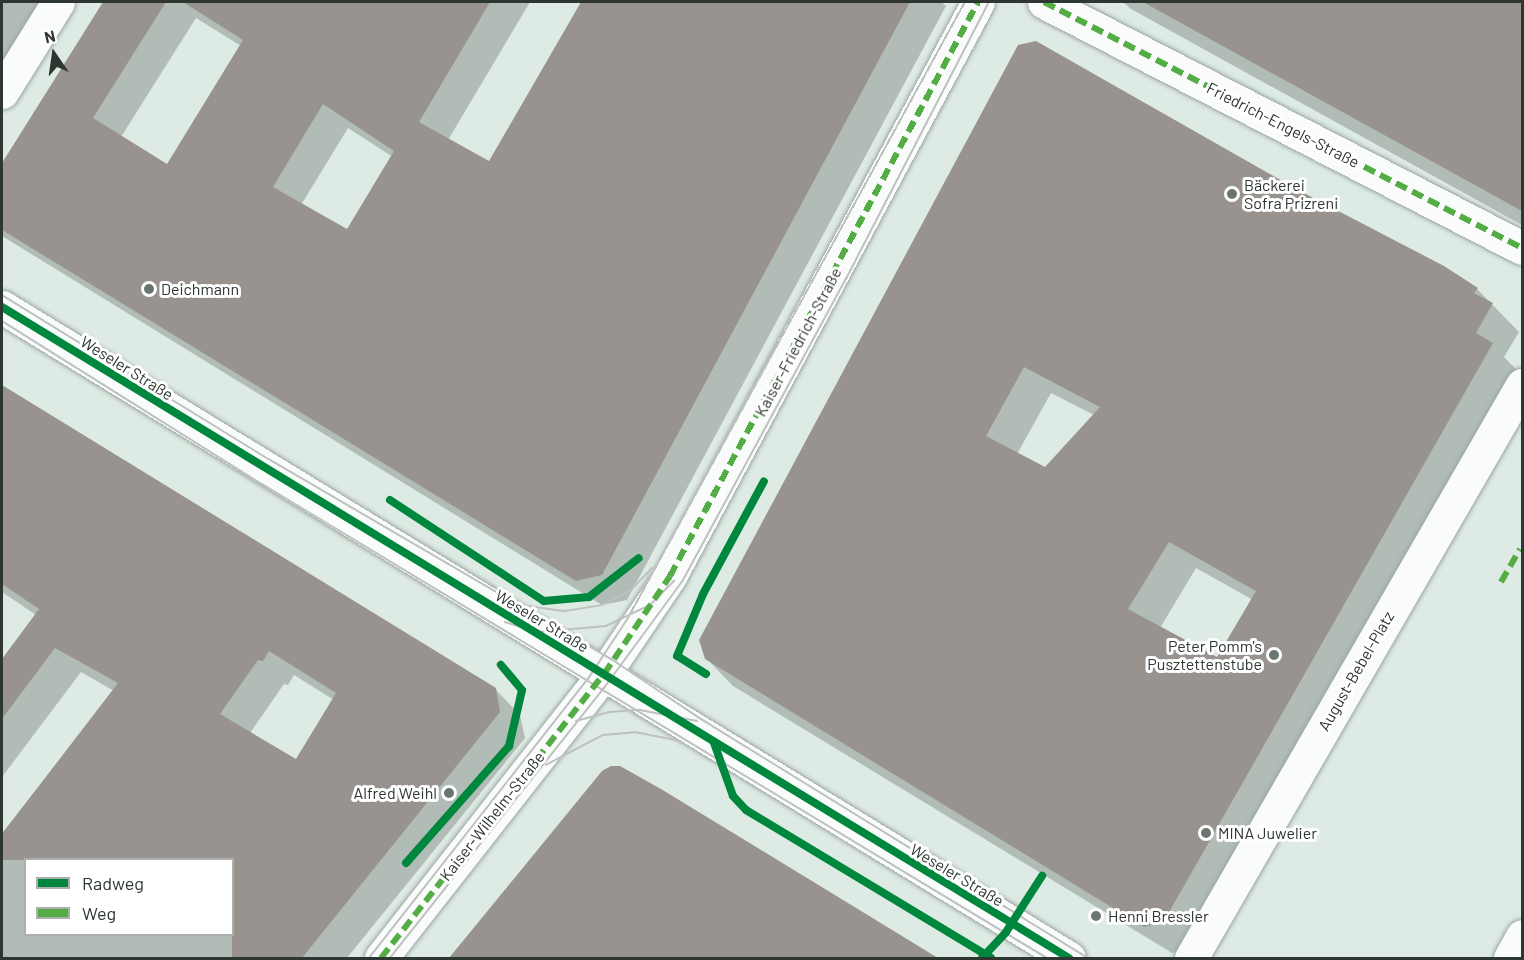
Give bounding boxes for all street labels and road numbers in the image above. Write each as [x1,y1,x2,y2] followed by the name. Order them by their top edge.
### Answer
[1203,78,1363,172] street label: Friedrich-Engels-Straße
[751,264,845,420] street label: Kaiser-Friedrich-Straße
[77,332,177,404] street label: Weseler Straße
[492,586,592,656] street label: Weseler Straße
[1314,608,1398,734] street label: August-Bebel-Platz
[436,748,548,884] street label: Kaiser-Wilhelm-Straße
[907,840,1007,910] street label: Weseler Straße

